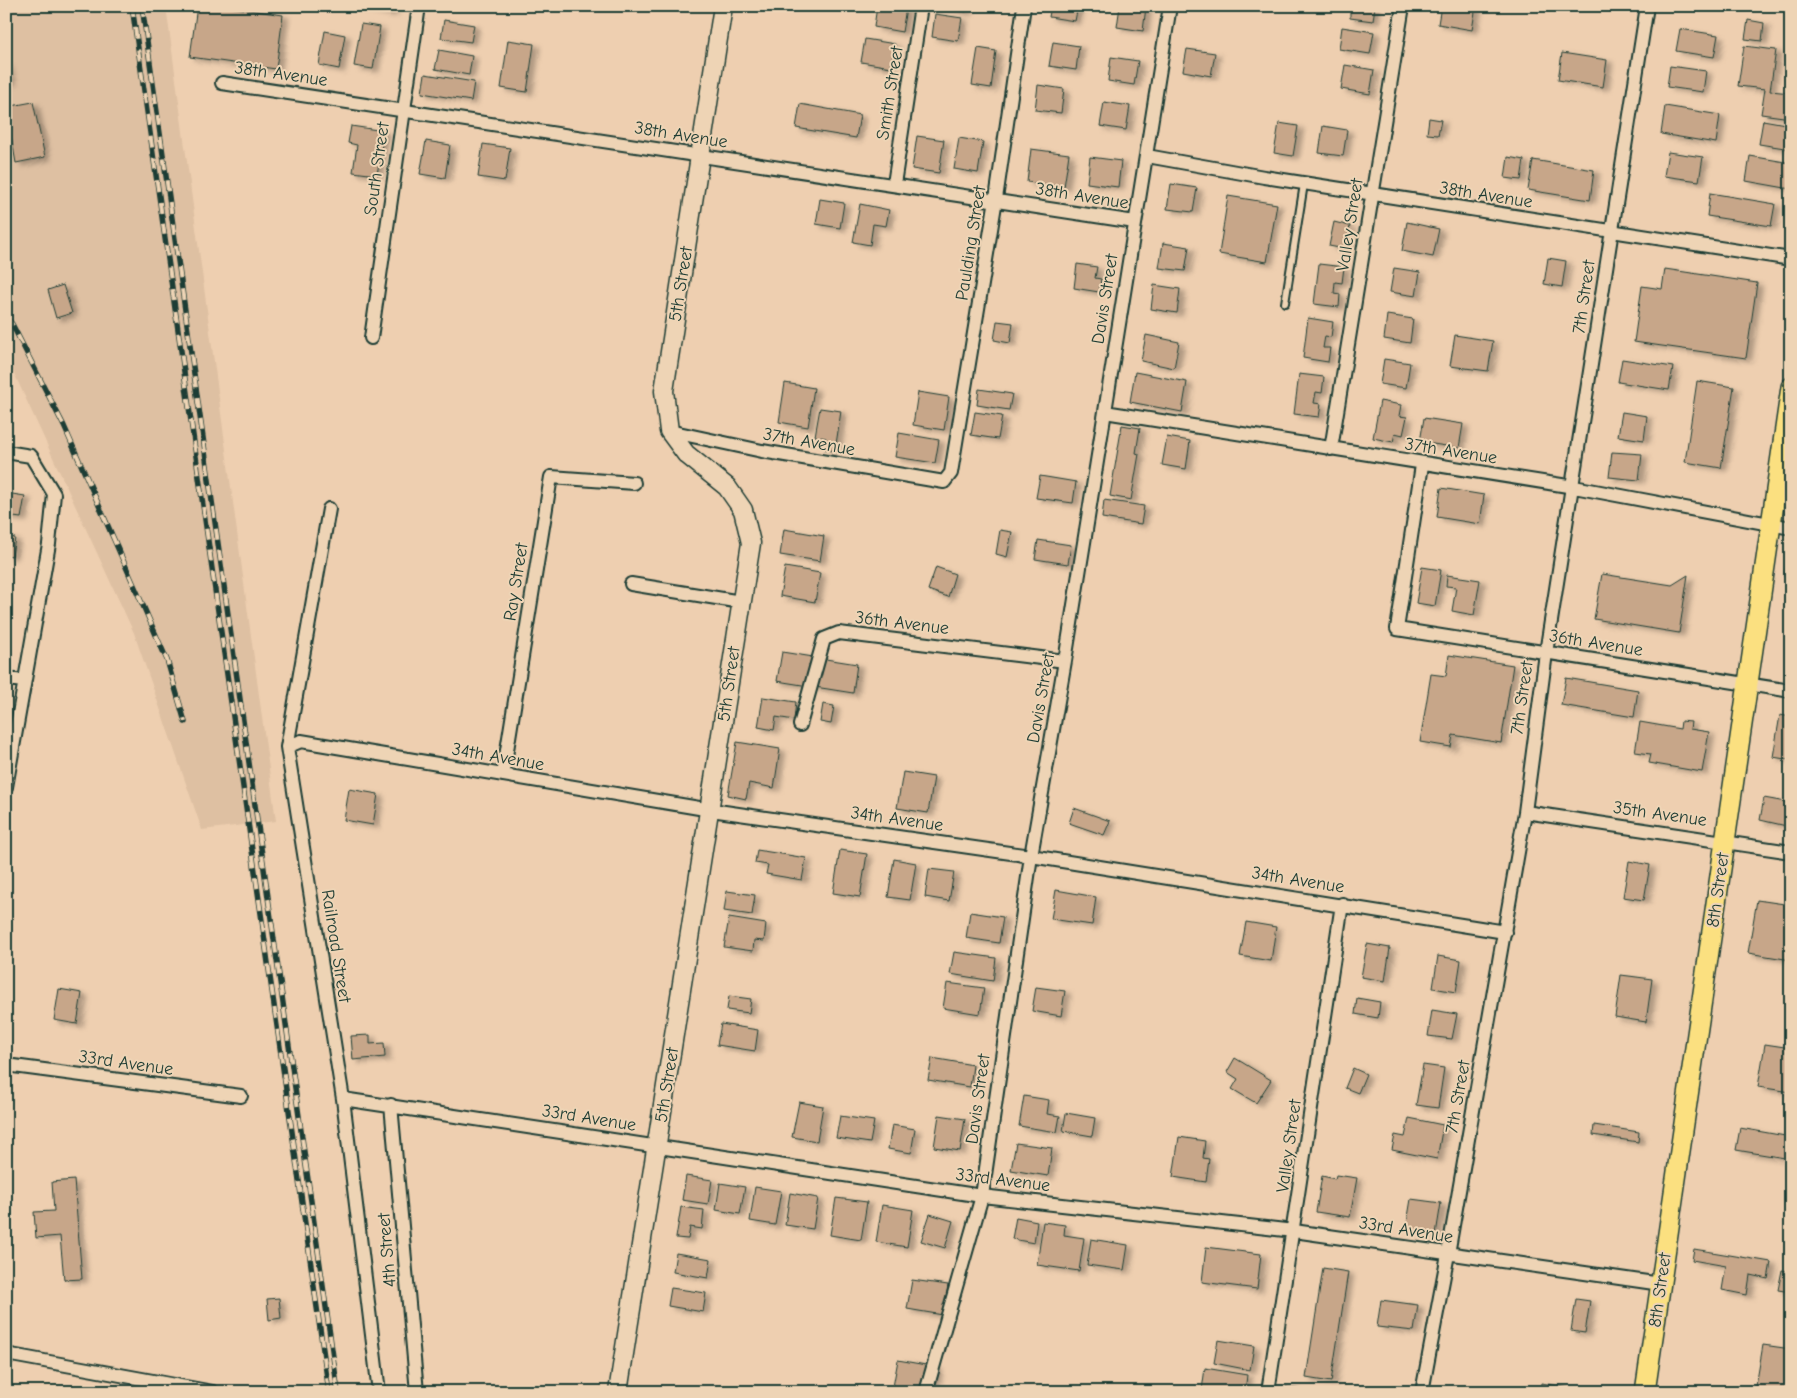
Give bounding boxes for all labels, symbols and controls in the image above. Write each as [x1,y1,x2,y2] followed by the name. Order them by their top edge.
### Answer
[872,44,908,141] street label: Smith Street
[233,57,329,91] street label: 38th Avenue
[633,117,729,153] street label: 38th Avenue
[360,120,394,217] street label: South Street
[1332,176,1368,273] street label: Valley Street
[1438,177,1534,213] street label: 38th Avenue
[1034,178,1130,214] street label: 38th Avenue
[952,183,991,302] street label: Paulding Street
[665,244,697,323] street label: 5th Street
[1088,252,1123,345] street label: Davis Street
[1568,258,1600,335] street label: 7th Street
[761,424,857,460] street label: 37th Avenue
[1403,433,1499,469] street label: 37th Avenue
[499,541,533,623] street label: Ray Street
[854,607,950,639] street label: 36th Avenue
[1548,625,1644,661] street label: 36th Avenue
[713,644,745,723] street label: 5th Street
[1023,651,1059,745] street label: Davis Street
[1506,659,1538,736] street label: 7th Street
[450,739,546,775] street label: 34th Avenue
[1612,797,1708,831] street label: 35th Avenue
[849,802,945,836] street label: 34th Avenue
[1702,850,1734,929] street label: 8th Street
[1250,862,1346,898] street label: 34th Avenue
[317,888,355,1005] street label: Railroad Street
[651,1045,683,1124] street label: 5th Street
[77,1046,175,1080] street label: 33rd Avenue
[961,1052,995,1145] street label: Davis Street
[1441,1058,1475,1135] street label: 7th Street
[1272,1097,1306,1194] street label: Valley Street
[540,1100,638,1136] street label: 33rd Avenue
[954,1164,1052,1196] street label: 33rd Avenue
[373,1211,401,1288] street label: 4th Street
[1357,1212,1455,1248] street label: 33rd Avenue
[1644,1250,1676,1329] street label: 8th Street

